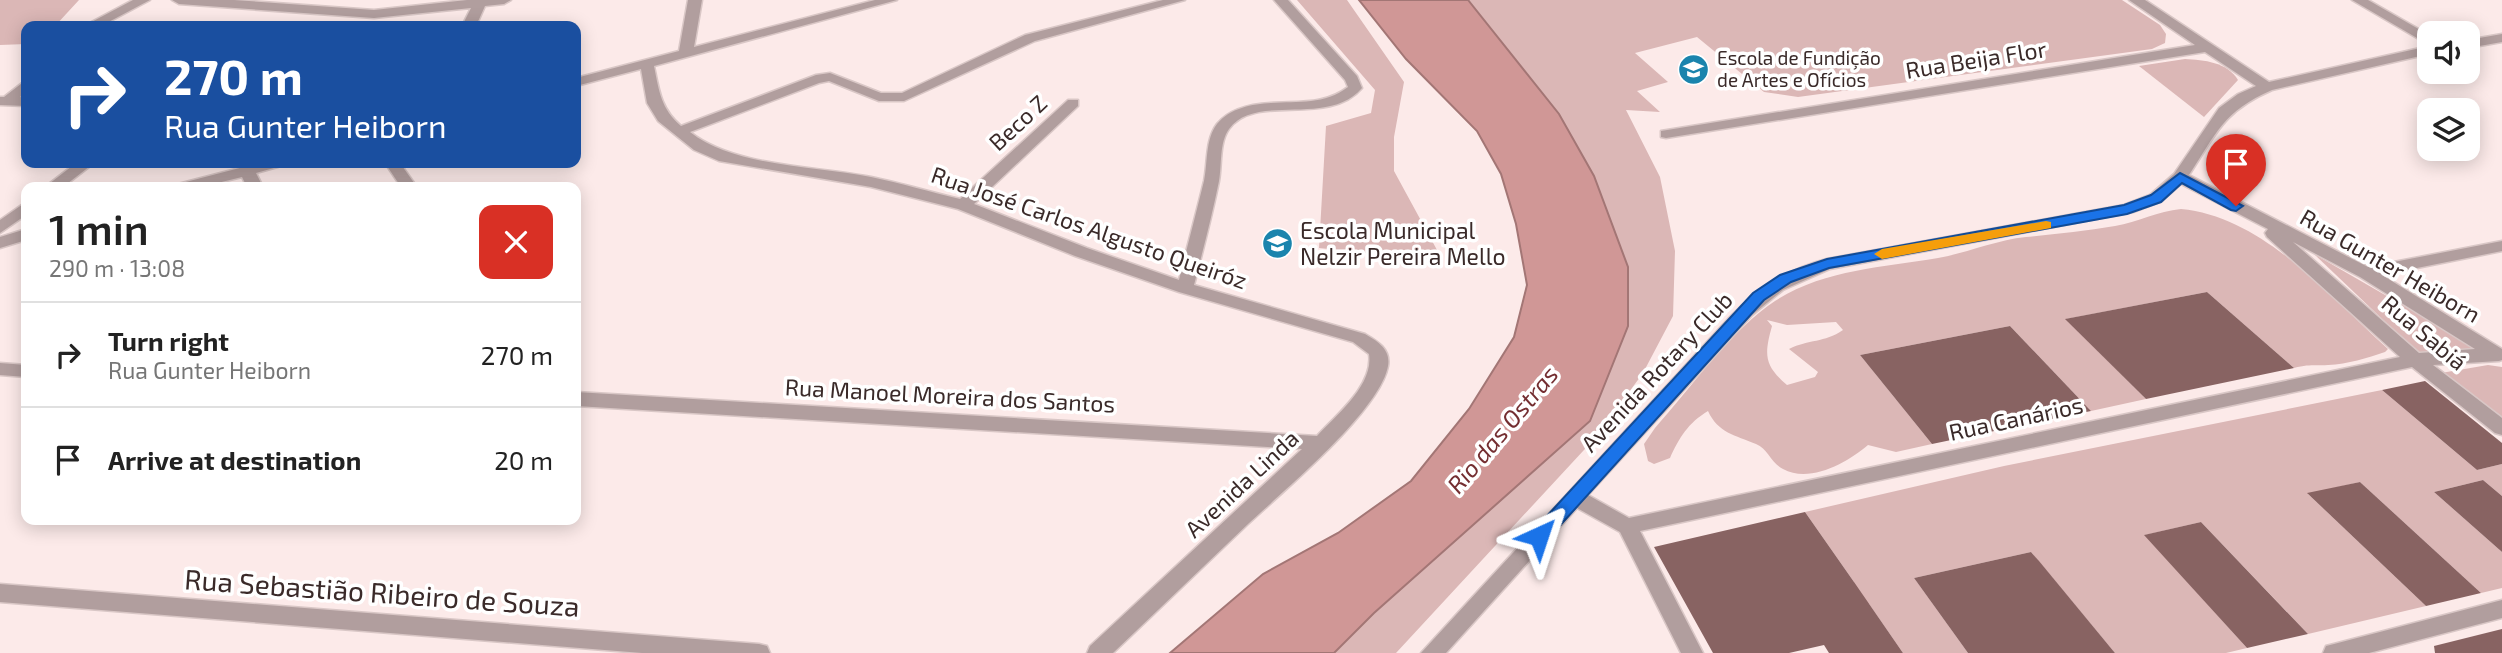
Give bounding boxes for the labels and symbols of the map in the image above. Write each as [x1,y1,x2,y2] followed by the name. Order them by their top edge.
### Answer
[1903,34,2048,84] street label: Rua Beija Flor
[1717,46,1881,91] place label: Escola de Fundição de Artes e Ofícios
[1677,52,1711,86] school or university icon: Escola de Fundição de Artes e Ofícios
[983,89,1052,156] street label: Beco Z
[2206,134,2266,206] pin
[928,160,1251,294] street label: Rua José Carlos Algusto Queiróz
[2296,202,2485,328] street label: Rua Gunter Heiborn
[1300,216,1506,270] place label: Escola Municipal Nelzir Pereira Mello
[1260,227,1294,261] school or university icon: Escola Municipal Nelzir Pereira Mello
[1575,285,1738,457] street label: Avenida Rotary Club
[2377,289,2473,376] street label: Rua Sabiá
[1440,360,1563,498] water label: Rio das Ostras
[784,372,1116,418] street label: Rua Manoel Moreira dos Santos
[1946,390,2085,446] street label: Rua Canários
[1179,424,1304,543] street label: Avenida Linda
[1502,499,1576,573] position arrow
[183,561,581,623] street label: Rua Sebastião Ribeiro de Souza

